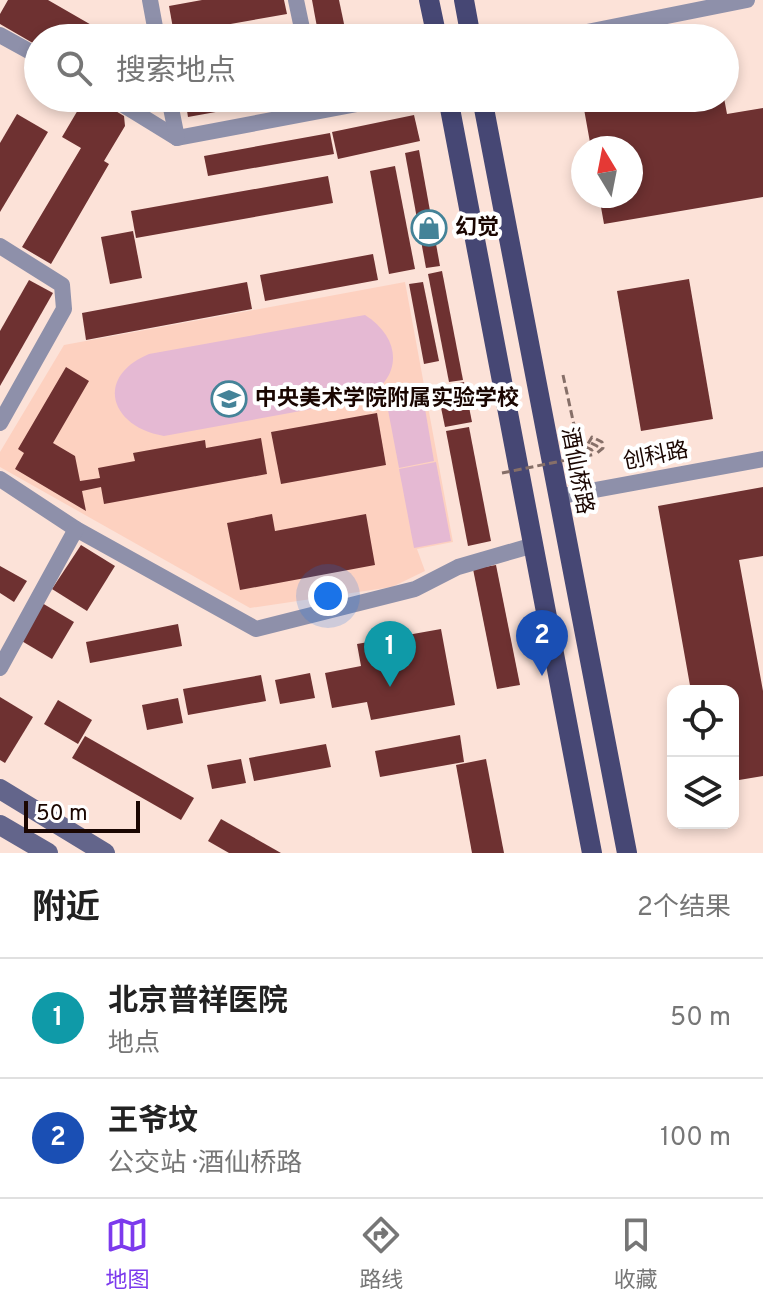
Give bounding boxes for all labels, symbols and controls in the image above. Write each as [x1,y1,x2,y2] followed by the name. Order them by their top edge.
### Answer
[24,24,739,112] search box
[52,46,96,90] icon: search
[116,54,236,91] text: 搜索地点
[571,136,643,208] north arrow
[410,209,448,247] shop icon: 幻觉
[455,215,499,242] place label: 幻觉
[210,380,248,418] school or university icon: 中央美术学院附属实验学校
[255,385,519,413] place label: 中央美术学院附属实验学校
[554,425,598,517] street label: 酒仙桥路
[621,437,691,477] street label: 创科路
[308,576,348,616] your location
[516,610,568,676] pin: 2
[364,621,416,687] pin: 1
[667,685,739,829] map controls
[667,685,739,757] button: locate
[667,757,739,829] button: layers
[24,797,140,833] scale bar
[36,801,88,828] text: 50 m
[32,888,100,931] text: 附近
[637,892,731,925] text: 2个结果
[108,984,288,1021] text: 北京普祥医院
[53,1002,63,1035] text: 1
[670,1002,731,1035] text: 50 m
[108,1028,160,1061] text: 地点
[108,1104,198,1141] text: 王爷坟
[50,1122,66,1155] text: 2
[660,1122,731,1155] text: 100 m
[108,1148,302,1181] text: 公交站 · 酒仙桥路
[105,1213,149,1295] tab: 地图
[359,1213,404,1295] tab: 路线
[614,1213,658,1295] tab: 收藏

